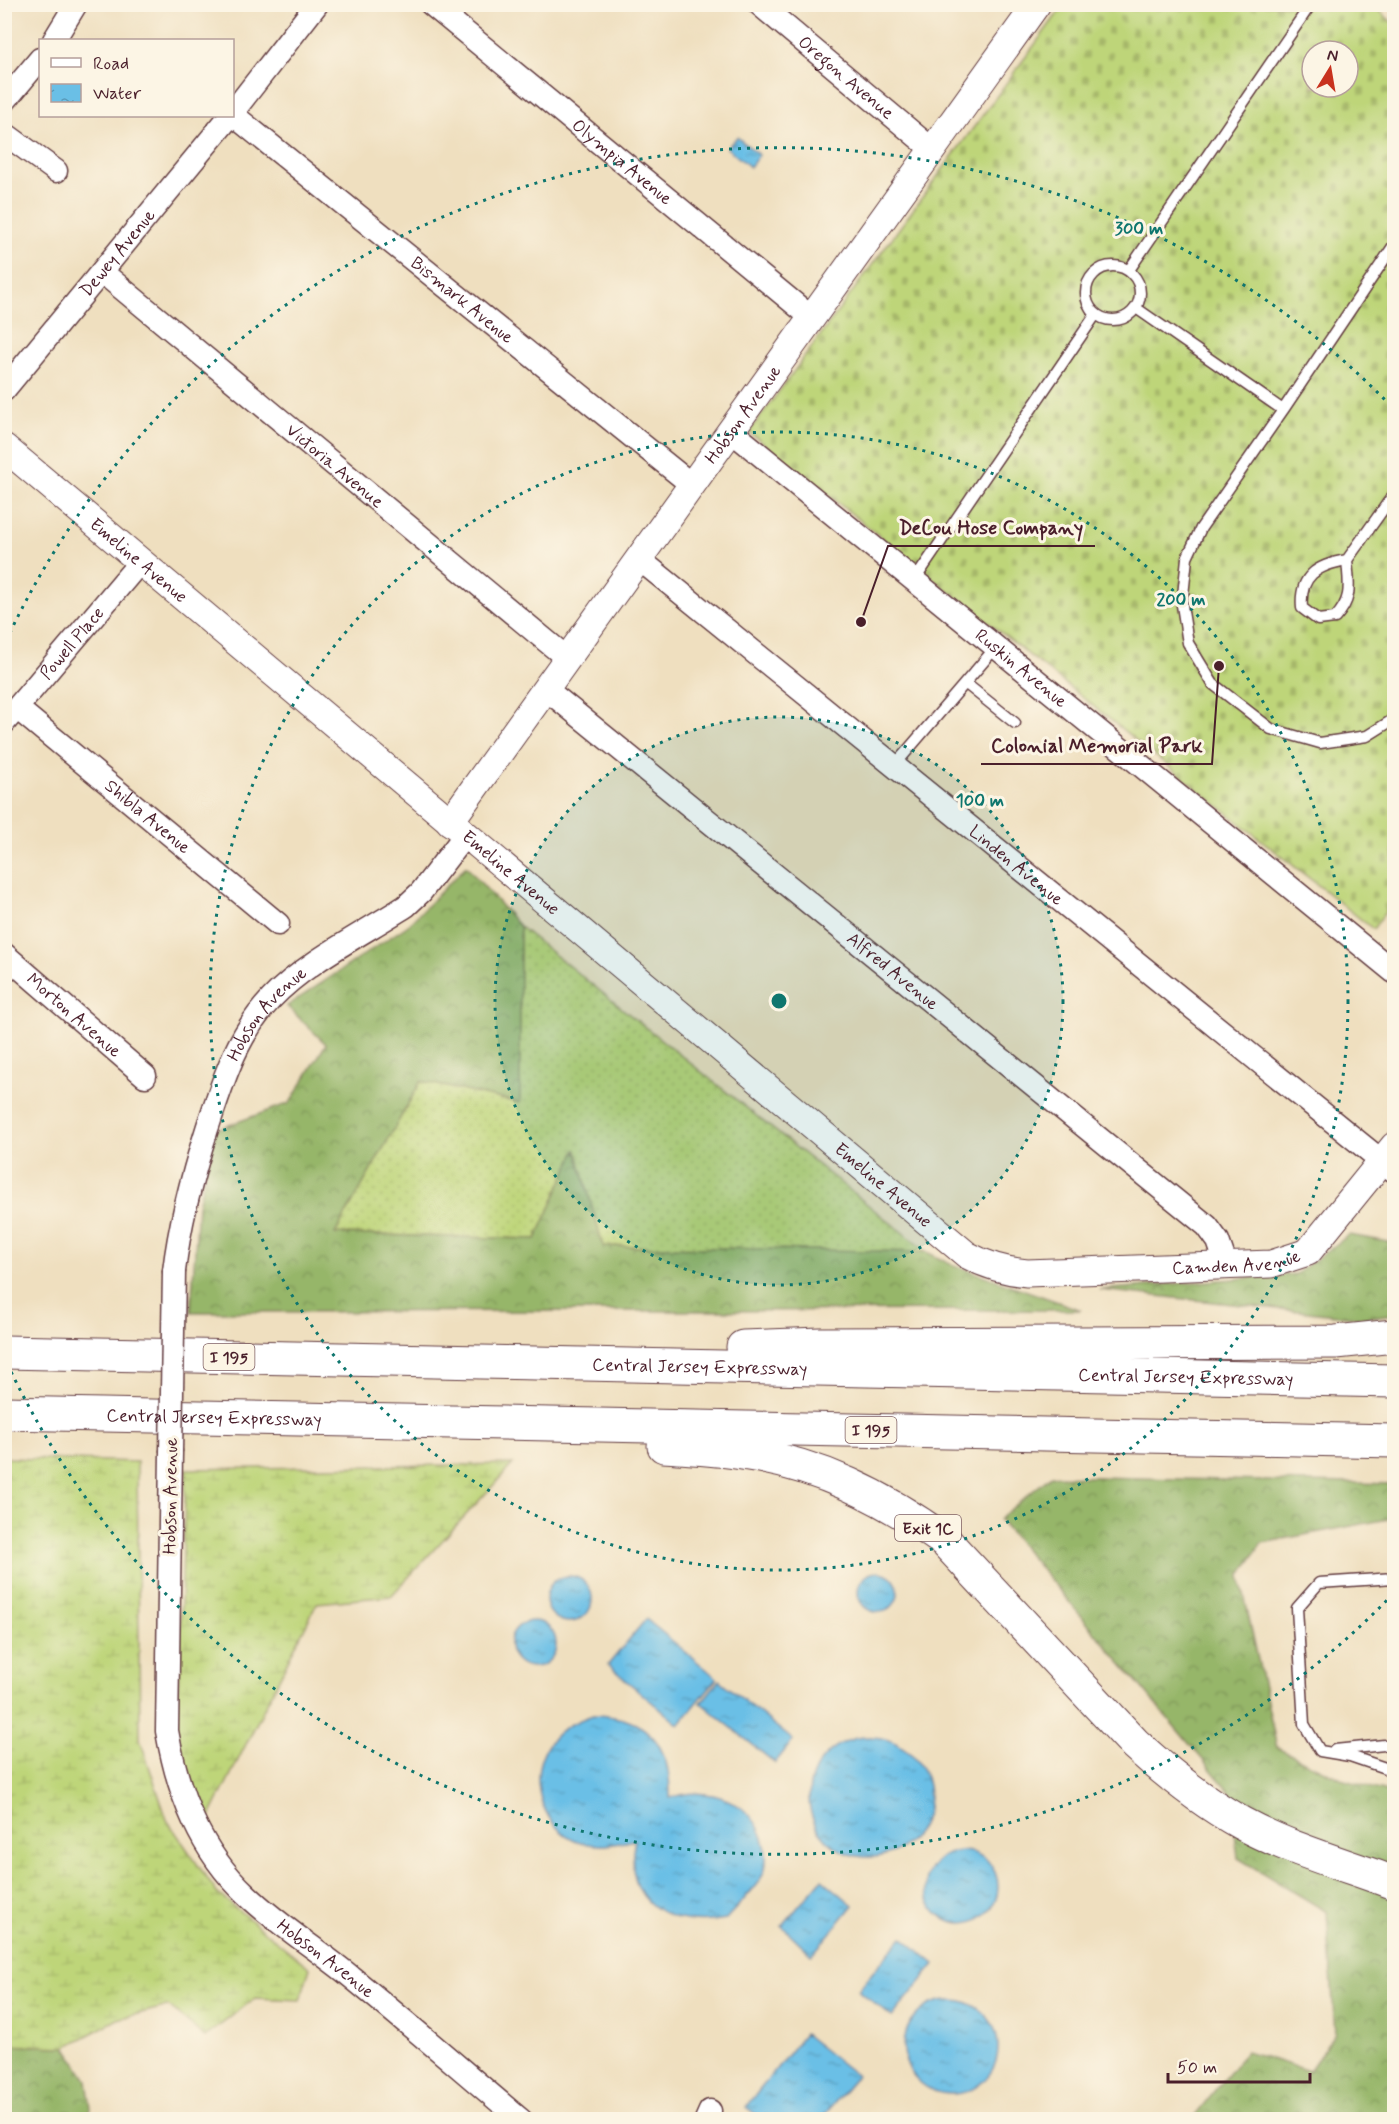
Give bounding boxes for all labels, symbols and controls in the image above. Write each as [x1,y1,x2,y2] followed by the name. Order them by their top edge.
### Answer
[793,31,899,125] street label: Oregon Avenue
[39,39,234,117] legend
[1300,39,1360,99] north arrow
[1325,44,1340,67] text: N
[93,52,129,76] text: Road
[93,82,142,106] text: Water
[566,114,677,211] street label: Olympia Avenue
[75,204,161,302] street label: Dewey Avenue
[1115,217,1163,241] text: 300 m
[405,252,519,350] street label: Bismark Avenue
[700,360,787,469] street label: Hobson Avenue
[281,419,388,514] street label: Victoria Avenue
[888,508,1095,546] callout: DeCou Hose Company
[84,513,192,609] street label: Emeline Avenue
[899,515,1083,542] text: DeCou Hose Company
[1156,588,1206,612] text: 200 m
[35,602,110,685] street label: Powell Place
[970,624,1072,714] street label: Ruskin Avenue
[981,726,1212,764] callout: Colonial Memorial Park
[991,733,1204,760] text: Colonial Memorial Park
[99,775,195,860] street label: Shibla Avenue
[956,789,1004,813] text: 100 m
[964,820,1068,911] street label: Linden Avenue
[457,825,564,921] street label: Emeline Avenue
[841,927,943,1016] street label: Alfred Avenue
[222,961,312,1065] street label: Hobson Avenue
[21,968,126,1063] street label: Morton Avenue
[769,991,789,1011] centre of rings
[829,1138,937,1234] street label: Emeline Avenue
[1172,1244,1304,1281] street label: Camden Avenue
[204,1344,254,1370] road number: I 195
[592,1353,808,1382] street label: Central Jersey Expressway
[1078,1363,1294,1392] street label: Central Jersey Expressway
[106,1404,322,1432] street label: Central Jersey Expressway
[846,1417,896,1443] road number: I 195
[158,1438,184,1554] street label: Hobson Avenue
[895,1515,961,1541] road number: Exit 1C
[272,1914,379,2004] street label: Hobson Avenue
[1168,2046,1310,2084] scale bar
[1177,2056,1217,2080] text: 50 m

